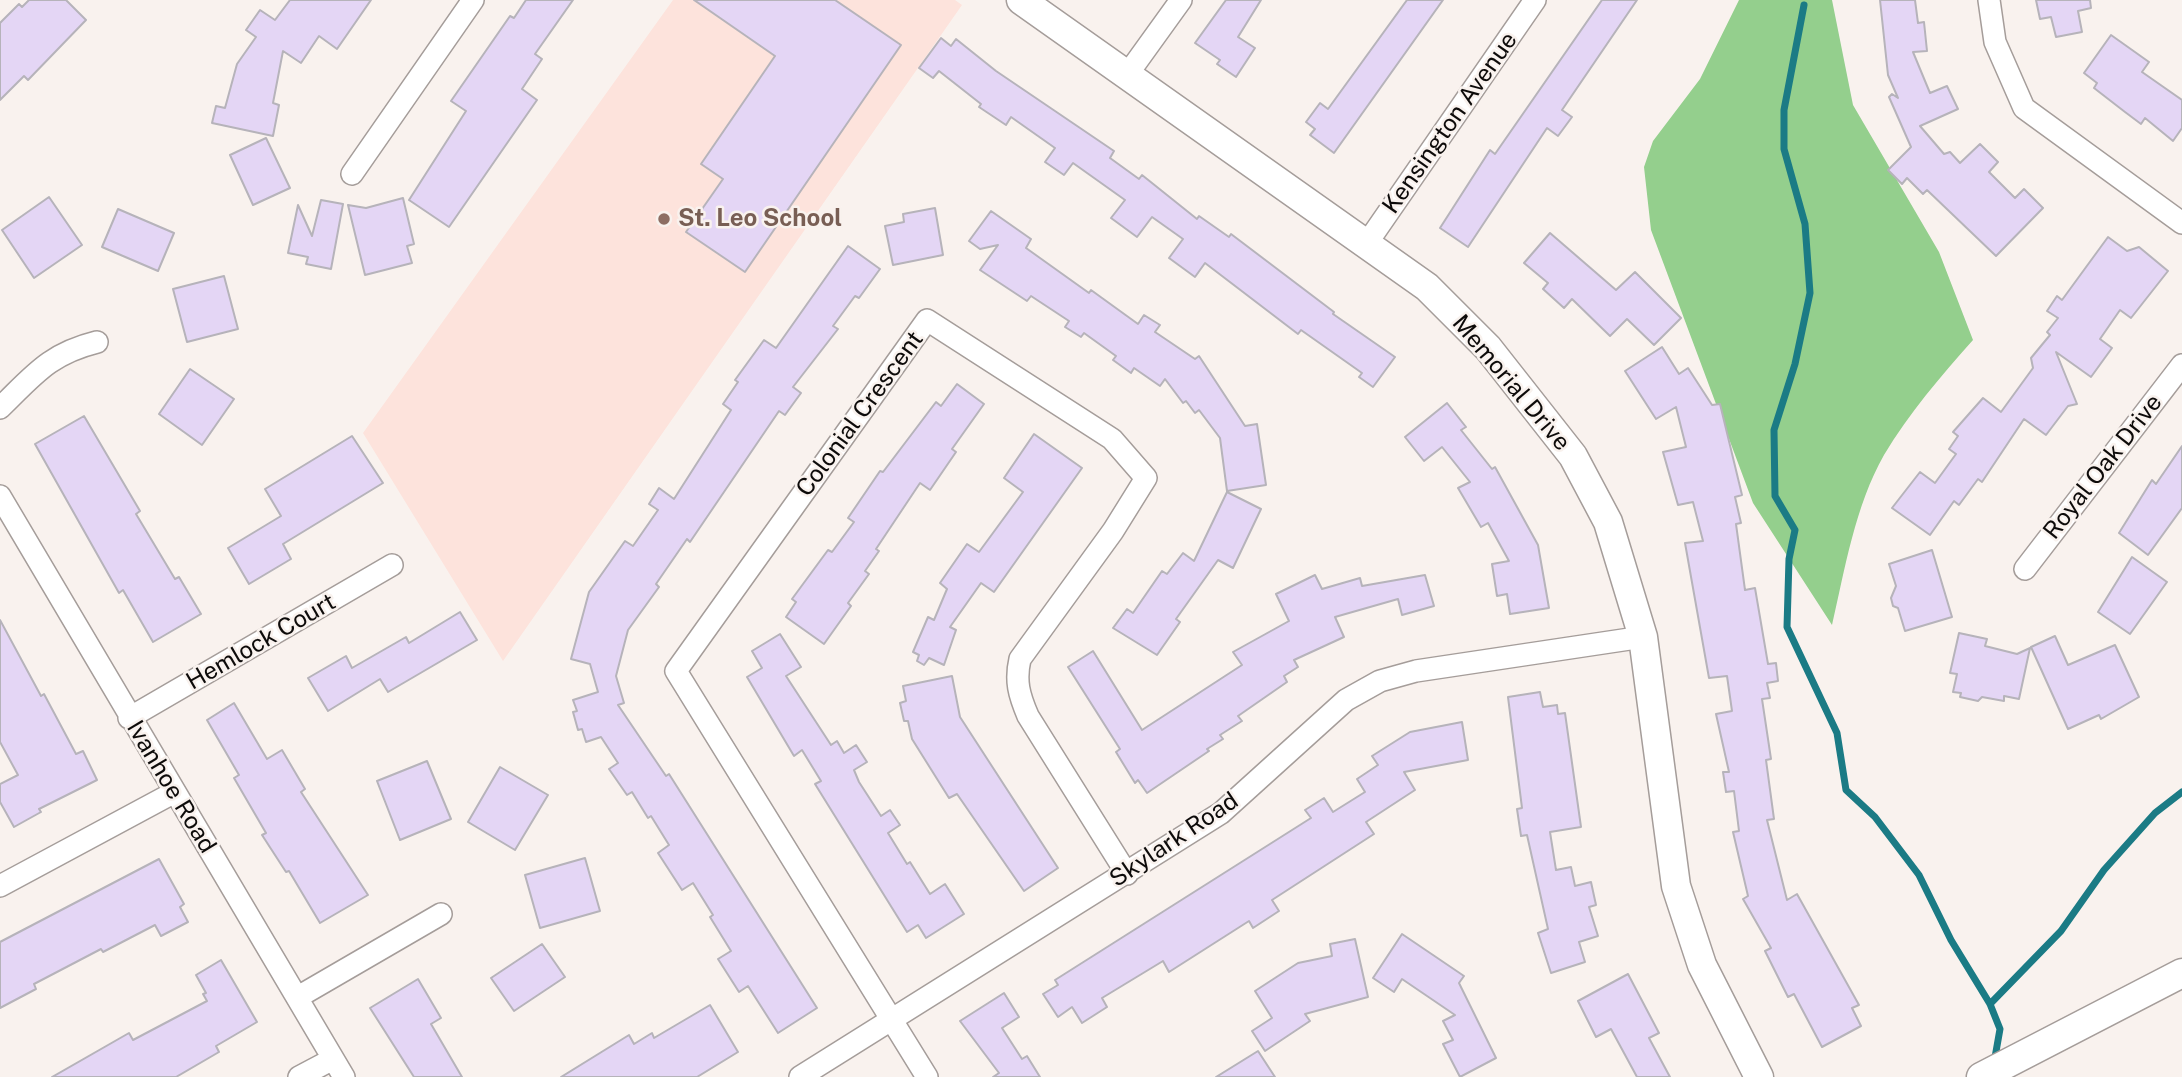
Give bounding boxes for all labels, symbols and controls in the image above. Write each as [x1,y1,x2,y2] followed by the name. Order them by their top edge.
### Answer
[1377,27,1523,219] street label: Kensington Avenue
[678,205,842,233] place label: St. Leo School
[656,211,672,227] marker: St. Leo School
[1446,309,1576,457] street label: Memorial Drive
[790,326,930,502] street label: Colonial Crescent
[2038,389,2168,545] street label: Royal Oak Drive
[181,588,341,696] street label: Hemlock Court
[120,716,222,858] street label: Ivanhoe Road
[1104,786,1244,894] street label: Skylark Road

